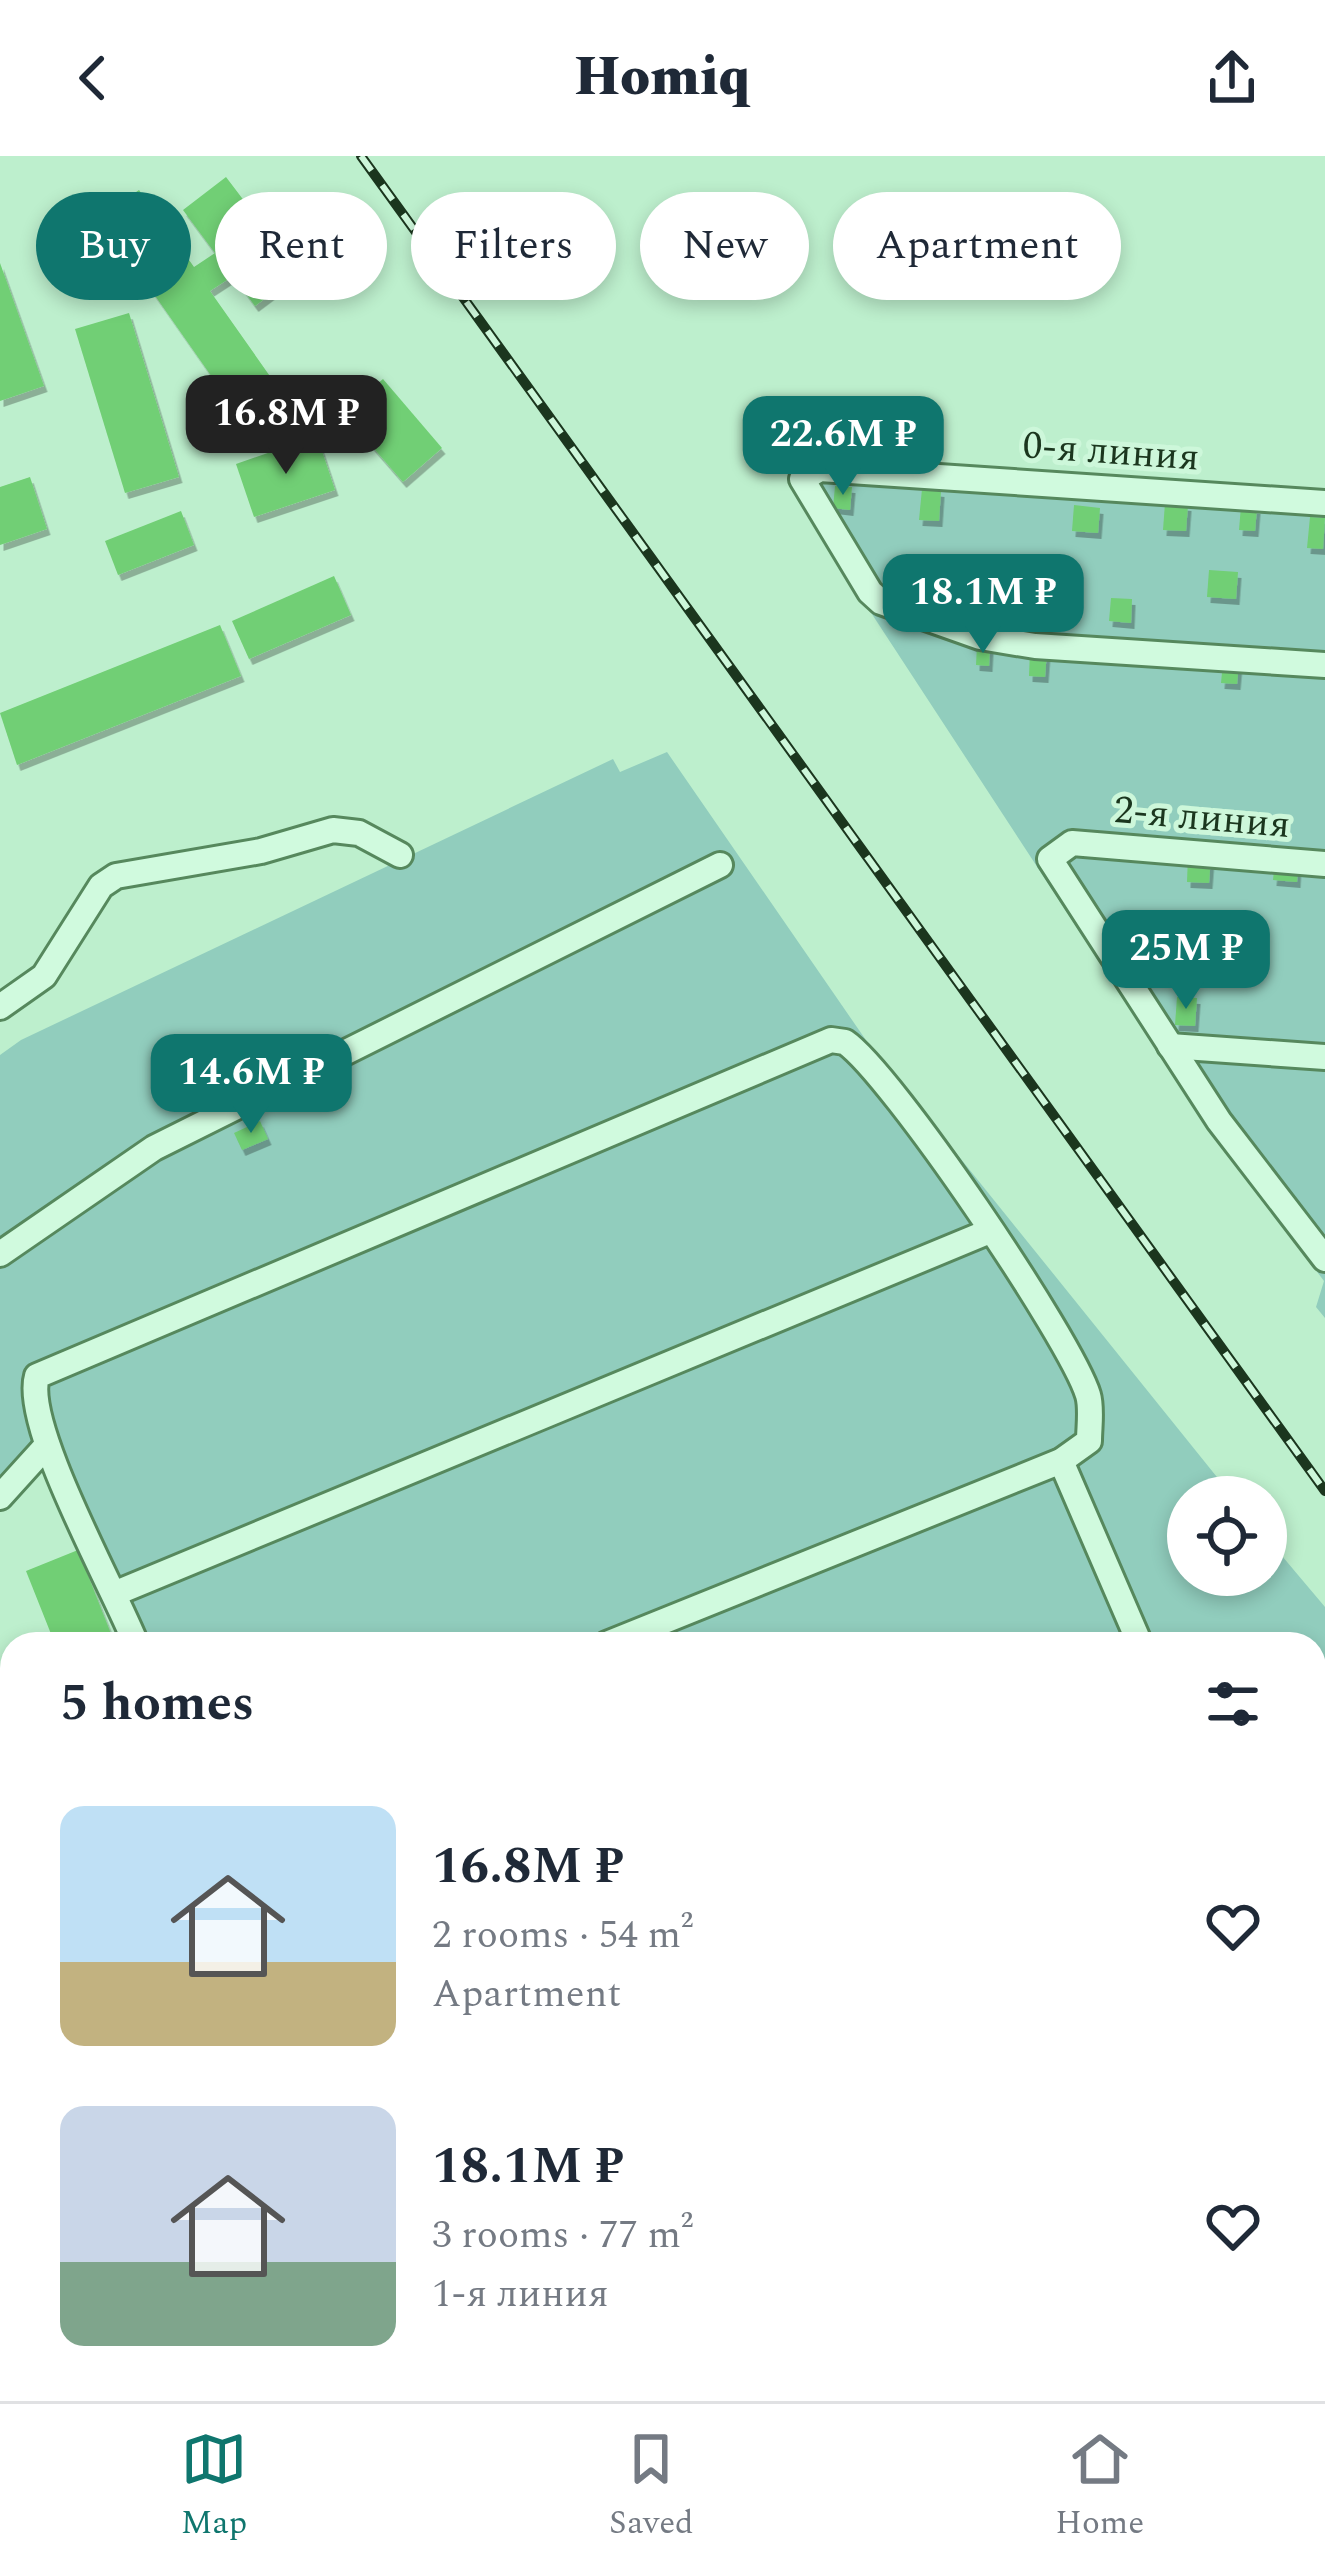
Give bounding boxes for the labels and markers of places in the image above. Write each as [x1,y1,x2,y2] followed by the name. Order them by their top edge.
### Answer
[175,375,397,477] pin: 16.8M ₽
[732,396,954,498] pin: 22.6M ₽
[872,554,1094,656] pin: 18.1M ₽
[1102,910,1270,1012] pin: 25M ₽
[140,1034,362,1136] pin: 14.6M ₽

